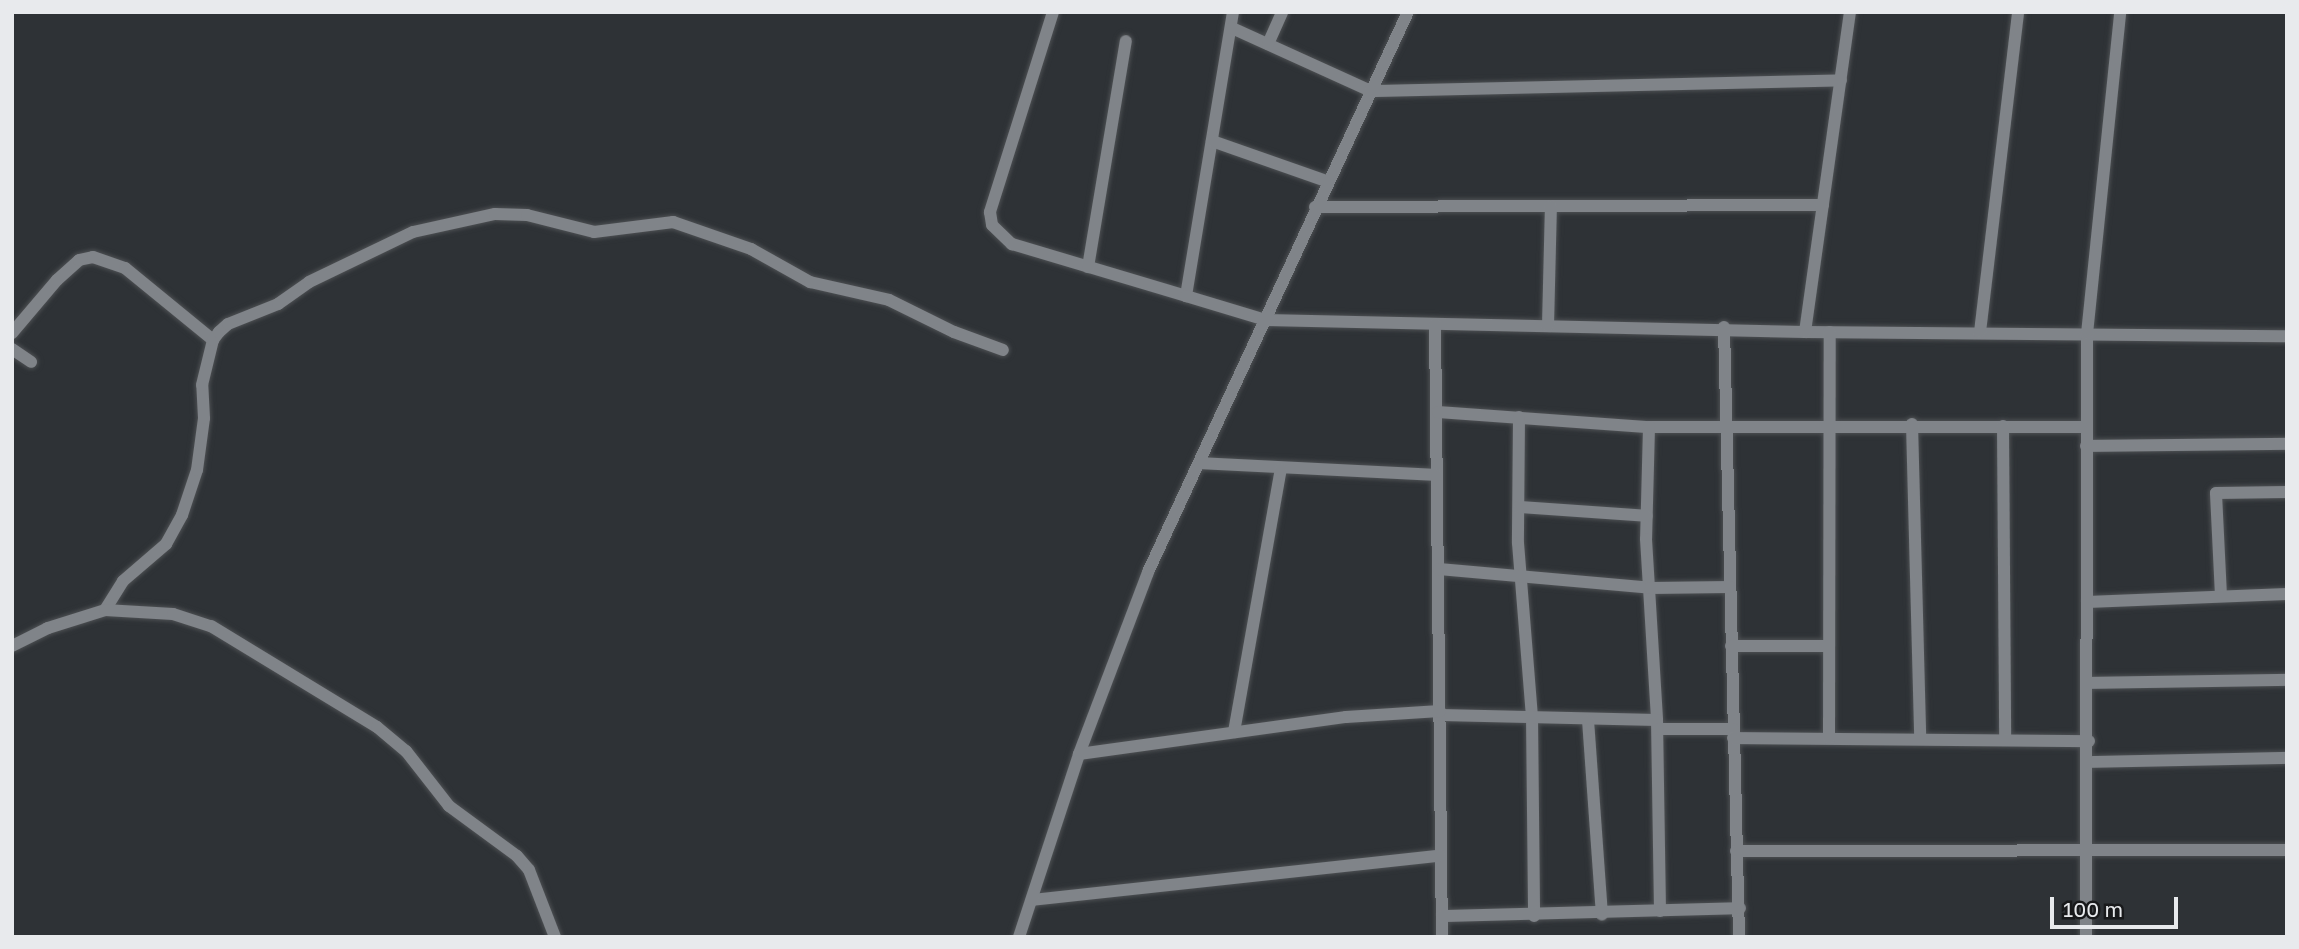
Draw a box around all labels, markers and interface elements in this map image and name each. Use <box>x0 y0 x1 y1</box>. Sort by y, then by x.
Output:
scale bar <box>2054 883 2182 927</box>
text: 100 m <box>2063 896 2123 922</box>

